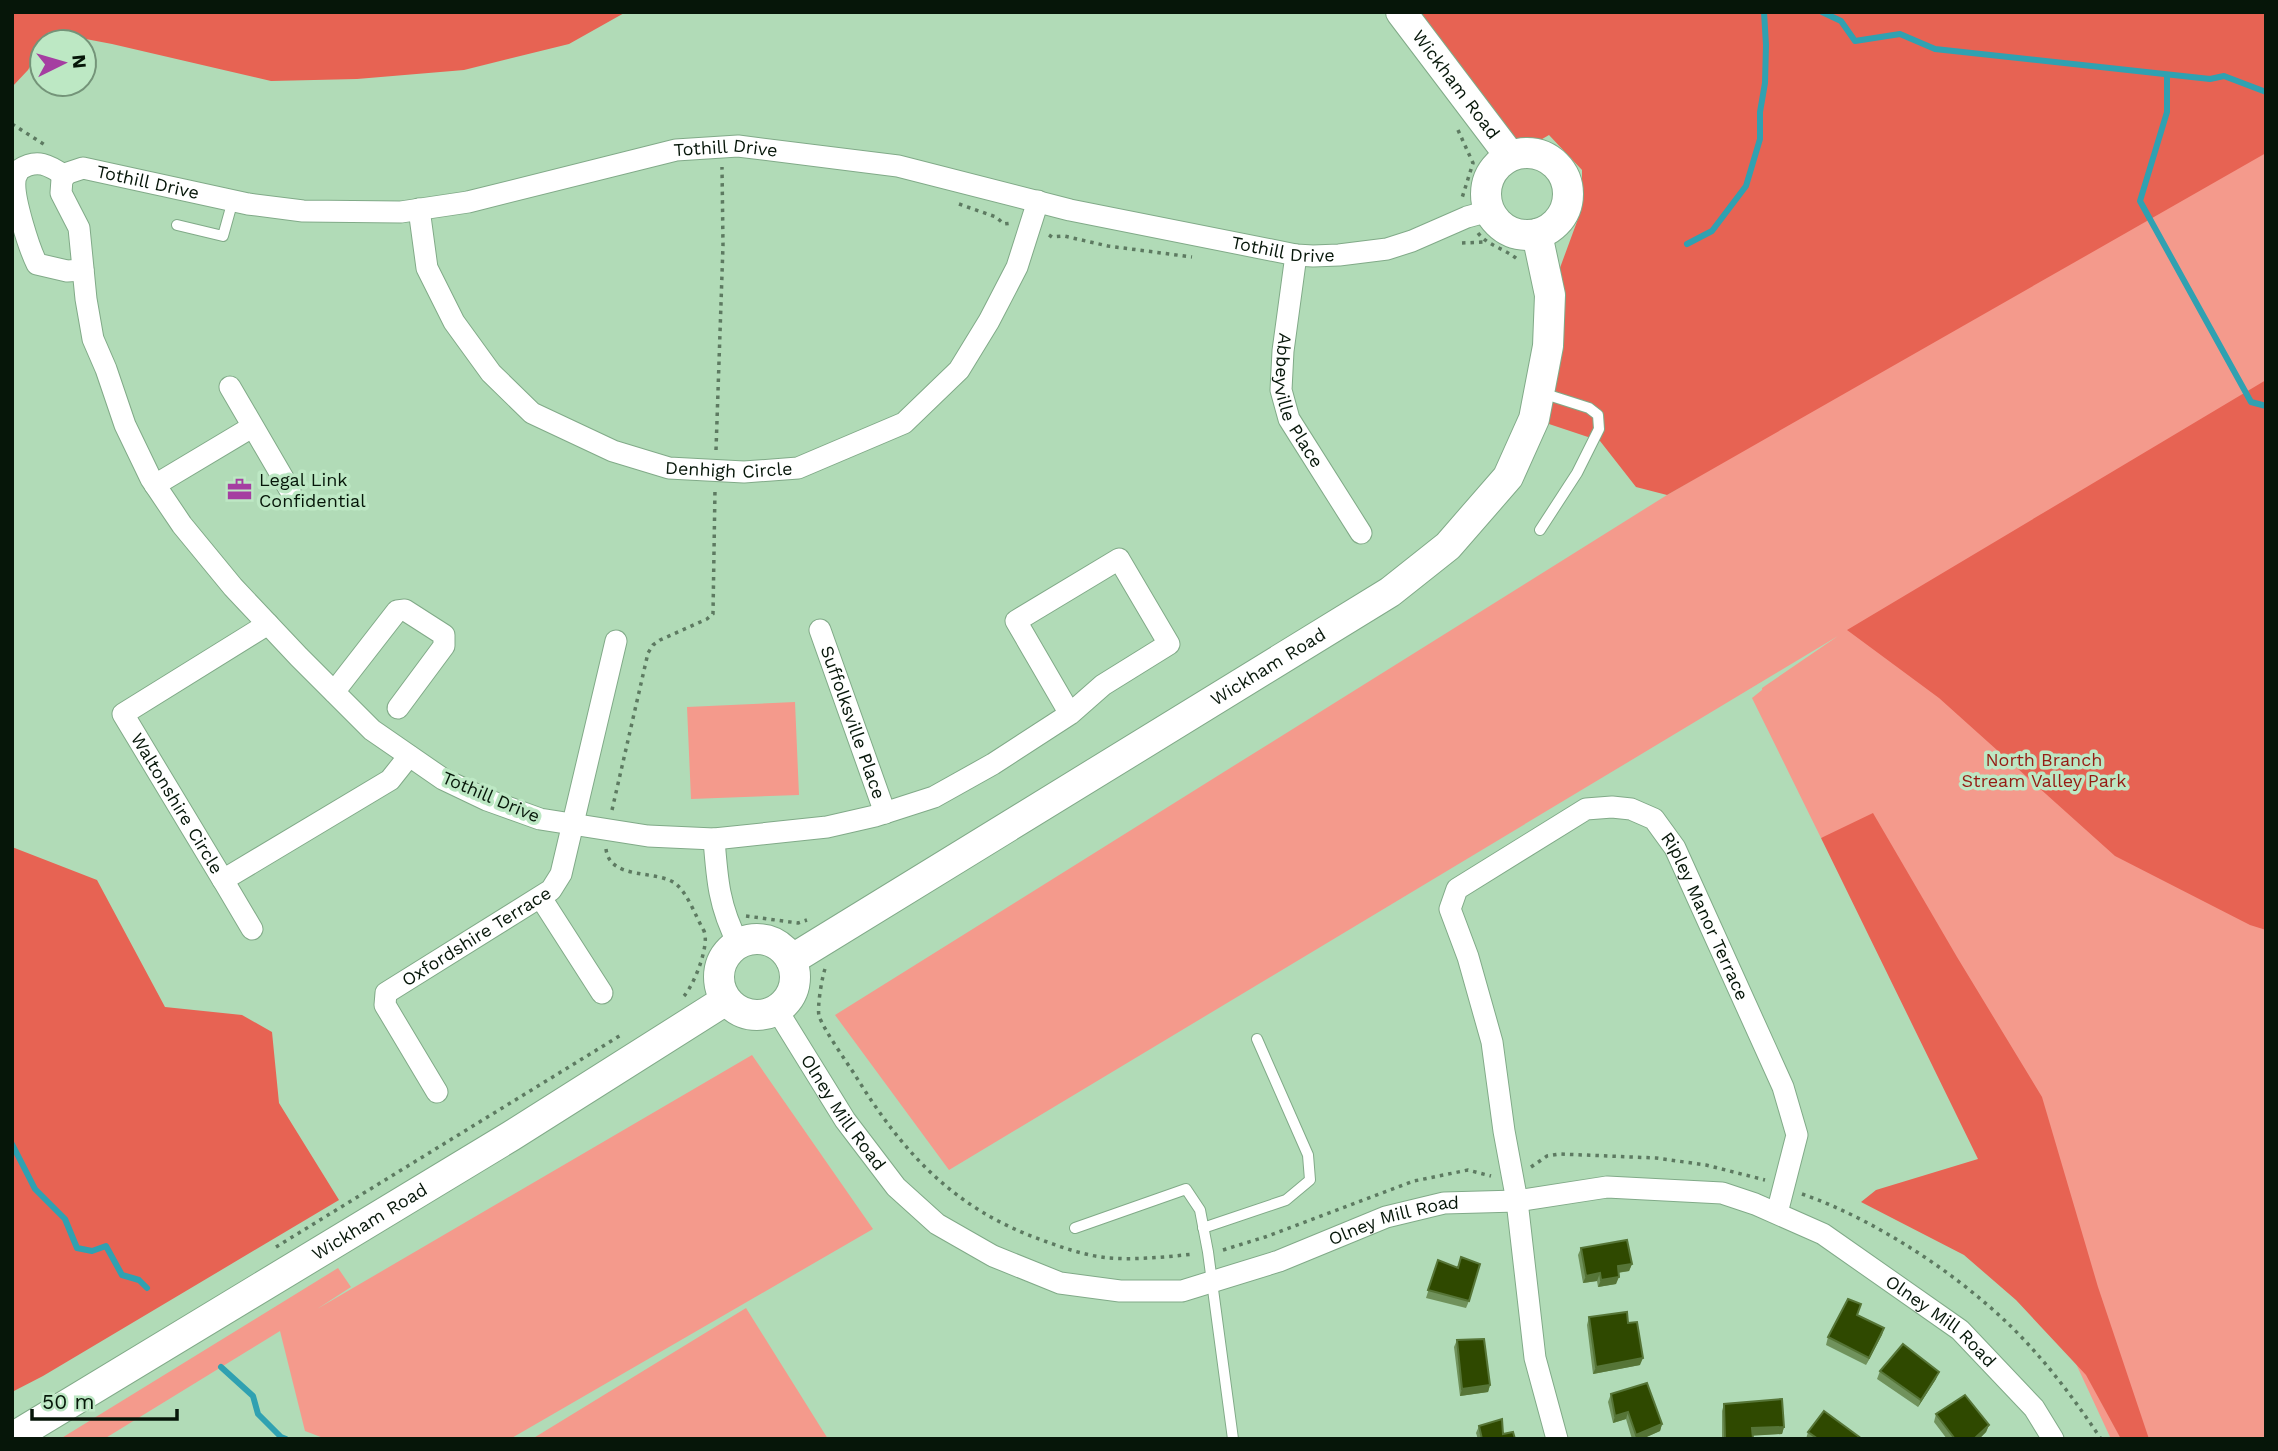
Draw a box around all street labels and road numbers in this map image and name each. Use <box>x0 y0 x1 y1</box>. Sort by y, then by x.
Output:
street label: Wickham Road <box>1408 26 1504 143</box>
street label: Tothill Drive <box>673 134 779 161</box>
street label: Tothill Drive <box>95 160 201 203</box>
street label: Tothill Drive <box>1230 231 1335 266</box>
street label: Abbeyville Place <box>1270 332 1328 471</box>
street label: Denhigh Circle <box>664 457 793 482</box>
street label: Wickham Road <box>1207 623 1329 710</box>
street label: Suffolksville Place <box>816 643 890 802</box>
street label: Waltonshire Circle <box>127 729 228 877</box>
street label: Tothill Drive <box>439 766 543 827</box>
street label: Ripley Manor Terrace <box>1657 828 1753 1003</box>
street label: Oxfordshire Terrace <box>398 882 555 991</box>
street label: Olney Mill Road <box>797 1050 890 1174</box>
street label: Wickham Road <box>308 1178 431 1264</box>
street label: Olney Mill Road <box>1325 1191 1459 1250</box>
street label: Olney Mill Road <box>1882 1270 2001 1371</box>

